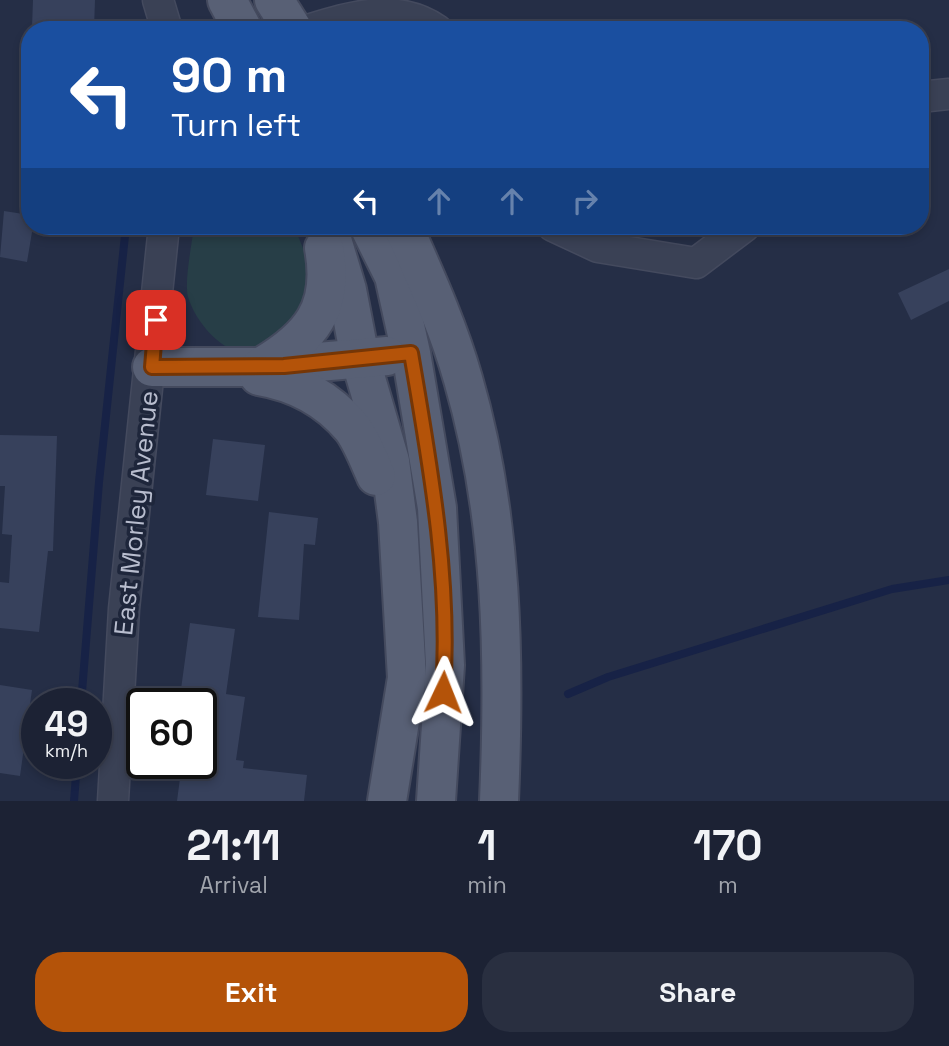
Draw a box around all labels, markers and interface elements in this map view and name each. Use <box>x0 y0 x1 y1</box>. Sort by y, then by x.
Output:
text: 90 m <box>171 44 287 106</box>
icon: left <box>56 49 147 140</box>
text: Turn left <box>171 105 301 145</box>
icon: left <box>347 182 385 220</box>
icon: ahead <box>420 182 458 220</box>
icon: ahead <box>493 182 531 220</box>
icon: right <box>566 182 604 220</box>
pin <box>126 290 186 350</box>
icon: arrive <box>137 301 175 339</box>
street label: East Morley Avenue <box>106 389 166 637</box>
position arrow <box>406 655 480 729</box>
speed limit sign: 60 <box>126 688 217 779</box>
text: 49 <box>45 702 88 746</box>
text: km/h <box>45 739 88 762</box>
text: 21:11 <box>186 819 281 872</box>
text: 1 <box>478 819 497 872</box>
text: 170 <box>693 819 763 872</box>
text: Arrival <box>199 870 268 900</box>
text: min <box>467 870 507 900</box>
text: m <box>718 870 738 900</box>
button: Exit <box>35 952 468 1032</box>
button: Share <box>482 952 914 1032</box>

